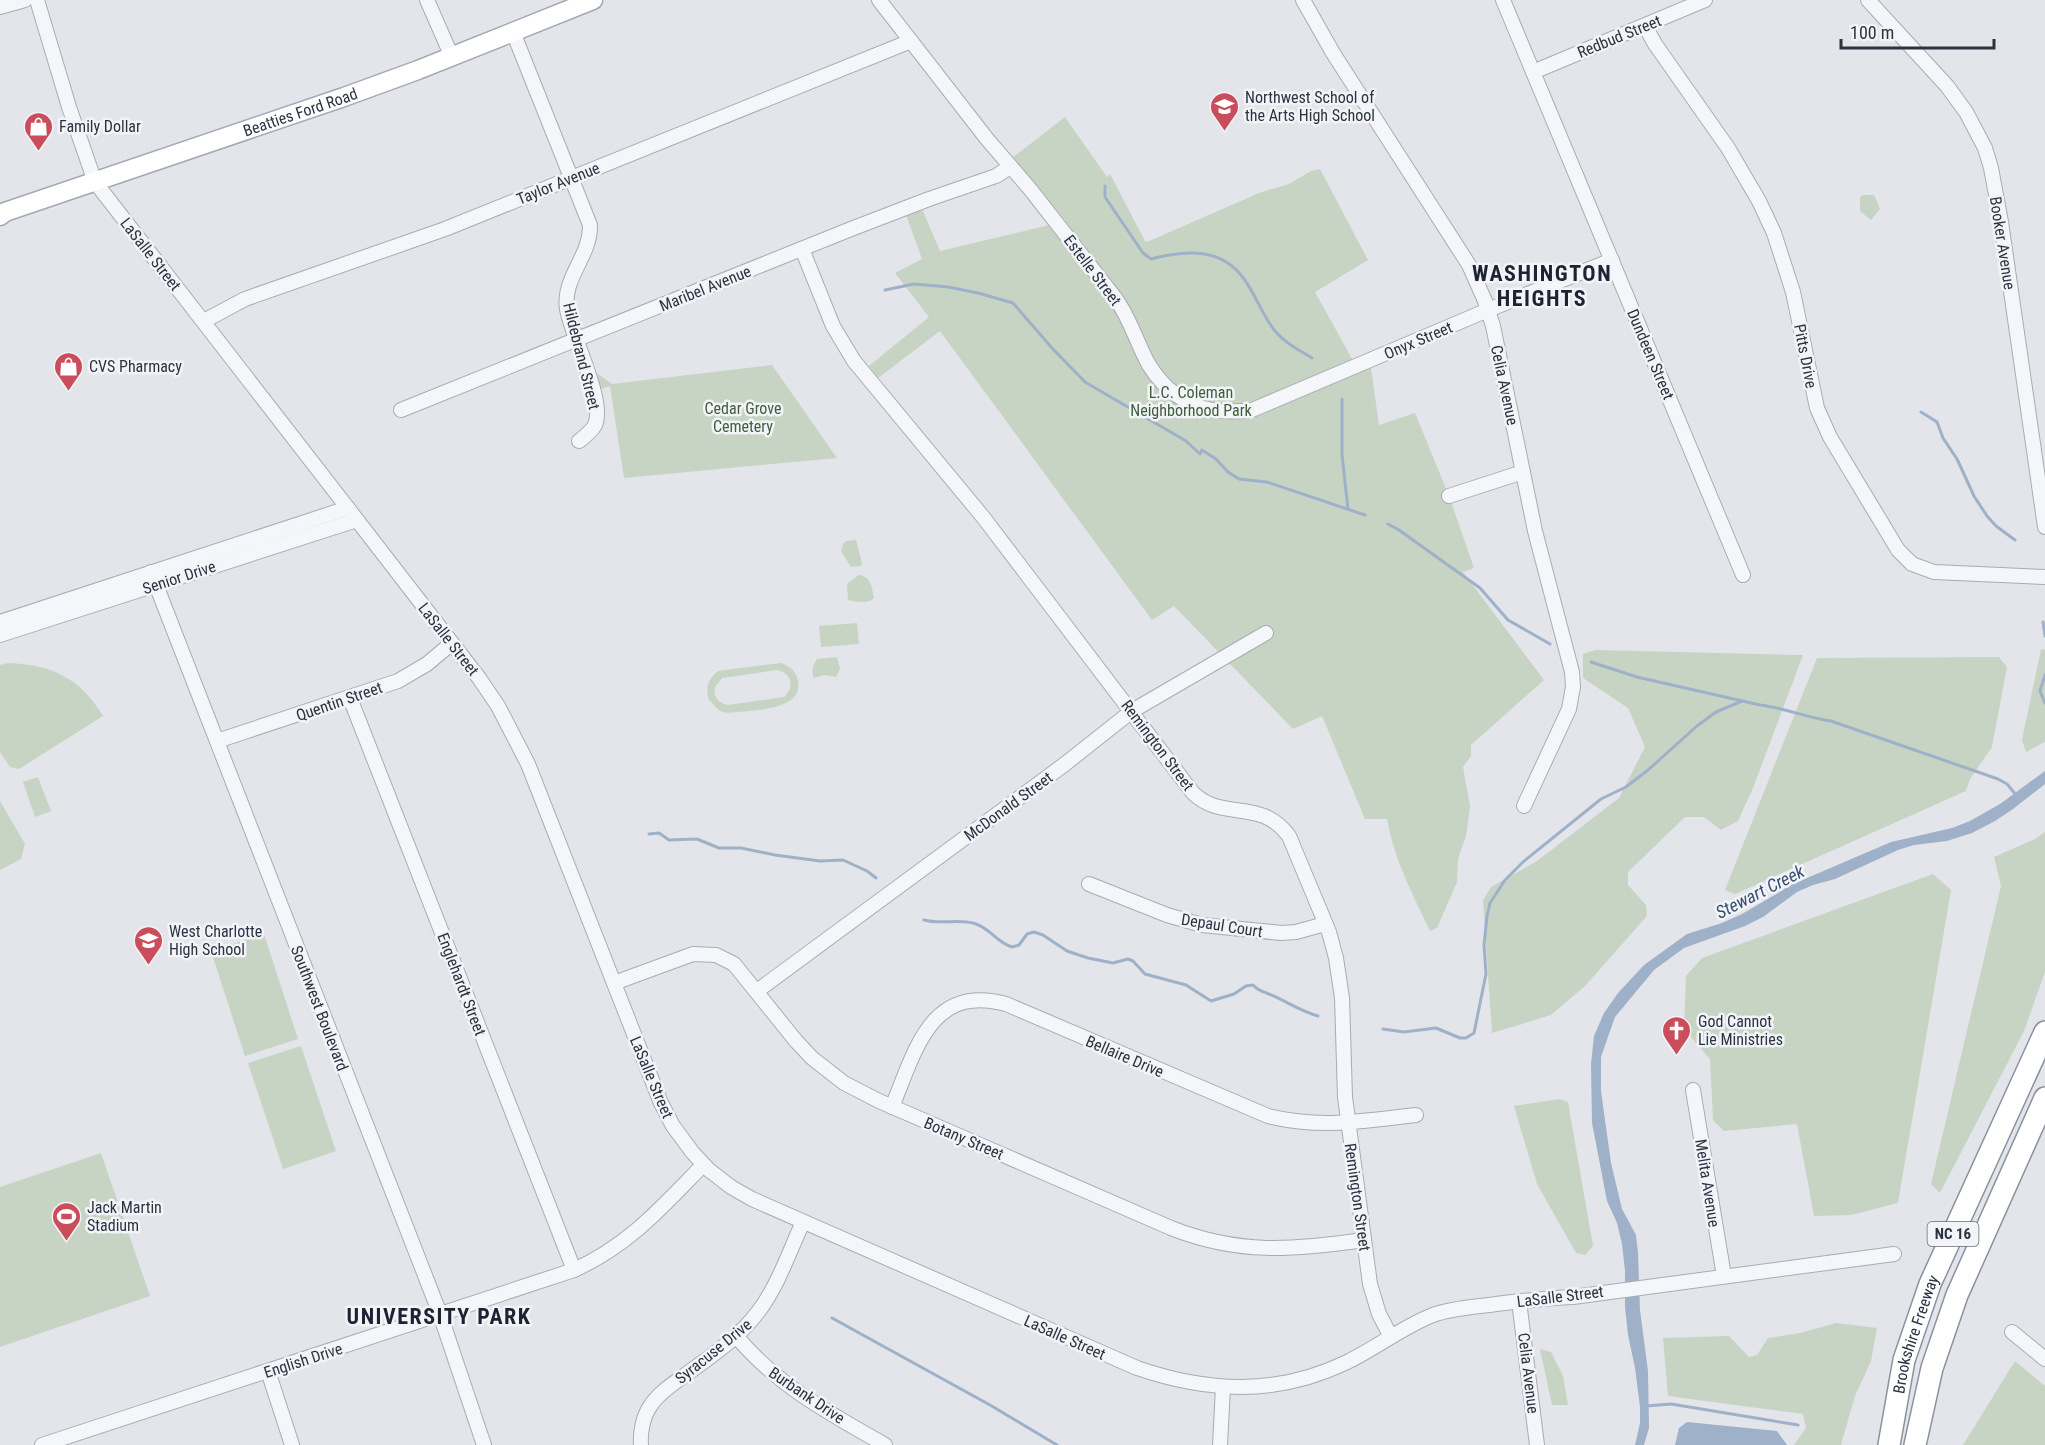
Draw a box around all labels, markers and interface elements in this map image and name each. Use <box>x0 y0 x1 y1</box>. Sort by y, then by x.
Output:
street label: Redbud Street <box>1575 11 1664 62</box>
scale bar <box>1841 12 1994 50</box>
text: 100 m <box>1850 22 1894 43</box>
street label: Beatties Ford Road <box>241 84 360 141</box>
place label: Northwest School of the Arts High School <box>1245 88 1375 125</box>
school or university icon: Northwest School of the Arts High School <box>1208 90 1240 132</box>
shop icon: Family Dollar <box>22 110 54 152</box>
place label: Family Dollar <box>59 117 141 136</box>
street label: Taylor Avenue <box>514 158 603 209</box>
street label: Booker Avenue <box>1986 195 2019 291</box>
street label: LaSalle Street <box>116 214 185 295</box>
street label: Estelle Street <box>1060 231 1125 310</box>
street label: Maribel Avenue <box>657 261 754 315</box>
district label: WASHINGTON HEIGHTS <box>1472 261 1612 311</box>
street label: Hildebrand Street <box>559 301 604 412</box>
street label: Dundeen Street <box>1623 306 1678 403</box>
street label: Onyx Street <box>1381 318 1455 363</box>
street label: Pitts Drive <box>1790 322 1821 390</box>
street label: Celia Avenue <box>1487 343 1522 427</box>
shop icon: CVS Pharmacy <box>52 350 84 392</box>
place label: CVS Pharmacy <box>89 357 182 376</box>
park label: L.C. Coleman Neighborhood Park <box>1130 383 1253 420</box>
park label: Cedar Grove Cemetery <box>704 399 782 436</box>
street label: Senior Drive <box>140 557 218 598</box>
street label: LaSalle Street <box>414 599 483 680</box>
street label: Quentin Street <box>294 678 385 725</box>
street label: Remington Street <box>1117 696 1198 795</box>
street label: McDonald Street <box>960 768 1056 845</box>
water label: Stewart Creek <box>1712 860 1809 923</box>
street label: Depaul Court <box>1180 910 1264 941</box>
place label: West Charlotte High School <box>169 922 262 959</box>
school or university icon: West Charlotte High School <box>132 924 164 966</box>
street label: Englehardt Street <box>433 930 490 1039</box>
street label: Southwest Boulevard <box>287 943 352 1074</box>
place label: God Cannot Lie Ministries <box>1698 1012 1783 1049</box>
church icon: God Cannot Lie Ministries <box>1661 1014 1693 1056</box>
street label: Bellaire Drive <box>1083 1032 1167 1081</box>
street label: LaSalle Street <box>626 1033 677 1121</box>
street label: Botany Street <box>921 1113 1007 1164</box>
street label: Melita Avenue <box>1691 1138 1724 1229</box>
street label: Remington Street <box>1341 1142 1375 1253</box>
place label: Jack Martin Stadium <box>87 1198 162 1235</box>
sports icon: Jack Martin Stadium <box>50 1200 82 1242</box>
road number: NC 16 <box>1928 1222 1978 1246</box>
street label: Brookshire Freeway <box>1889 1272 1943 1395</box>
street label: LaSalle Street <box>1516 1282 1605 1311</box>
district label: UNIVERSITY PARK <box>347 1304 531 1329</box>
street label: LaSalle Street <box>1021 1311 1109 1364</box>
street label: Syracuse Drive <box>671 1315 755 1388</box>
street label: Celia Avenue <box>1514 1332 1543 1415</box>
street label: English Drive <box>261 1339 345 1382</box>
street label: Burbank Drive <box>765 1363 848 1428</box>

